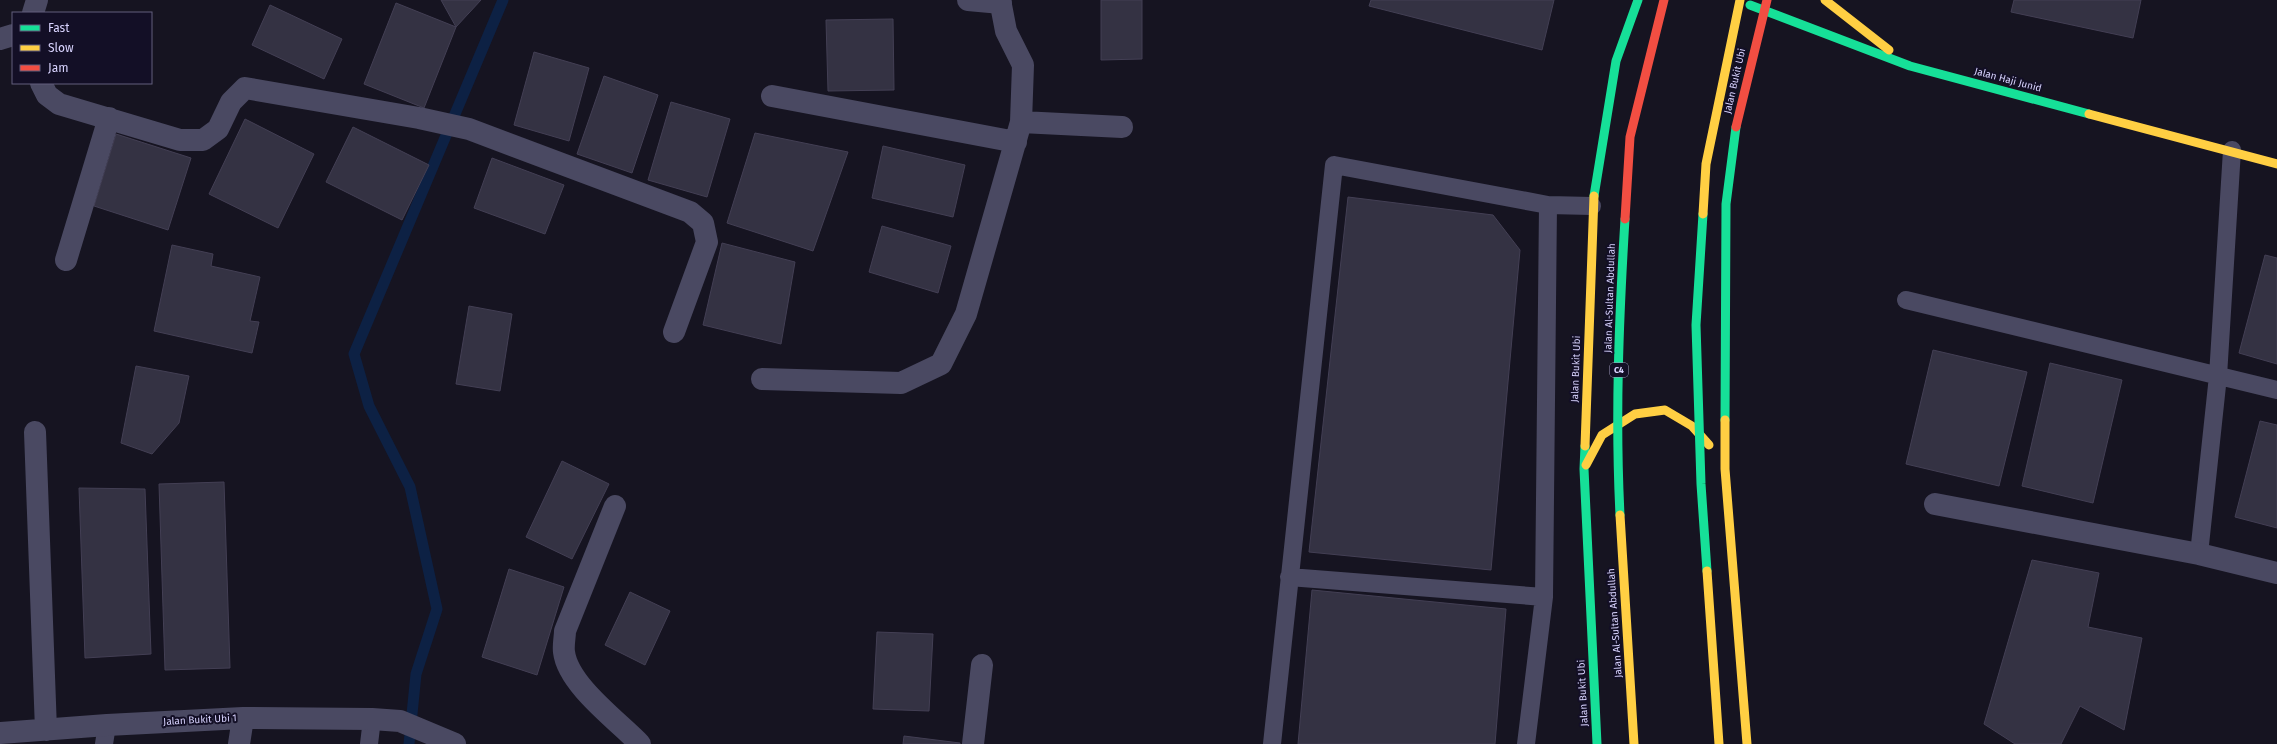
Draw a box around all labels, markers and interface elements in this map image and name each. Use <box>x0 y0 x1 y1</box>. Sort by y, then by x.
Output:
legend <box>12 12 152 84</box>
text: Fast <box>48 21 70 35</box>
text: Slow <box>48 41 74 55</box>
street label: Jalan Bukit Ubi <box>1722 47 1748 115</box>
text: Jam <box>48 61 68 75</box>
street label: Jalan Haji Junid <box>1973 65 2043 95</box>
street label: Jalan Al-Sultan Abdullah <box>1602 243 1618 353</box>
street label: Jalan Bukit Ubi <box>1569 335 1583 403</box>
road number: C4 <box>1610 363 1628 377</box>
street label: Jalan Al-Sultan Abdullah <box>1605 568 1625 678</box>
street label: Jalan Bukit Ubi <box>1575 659 1591 727</box>
street label: Jalan Bukit Ubi 1 <box>163 712 237 728</box>

